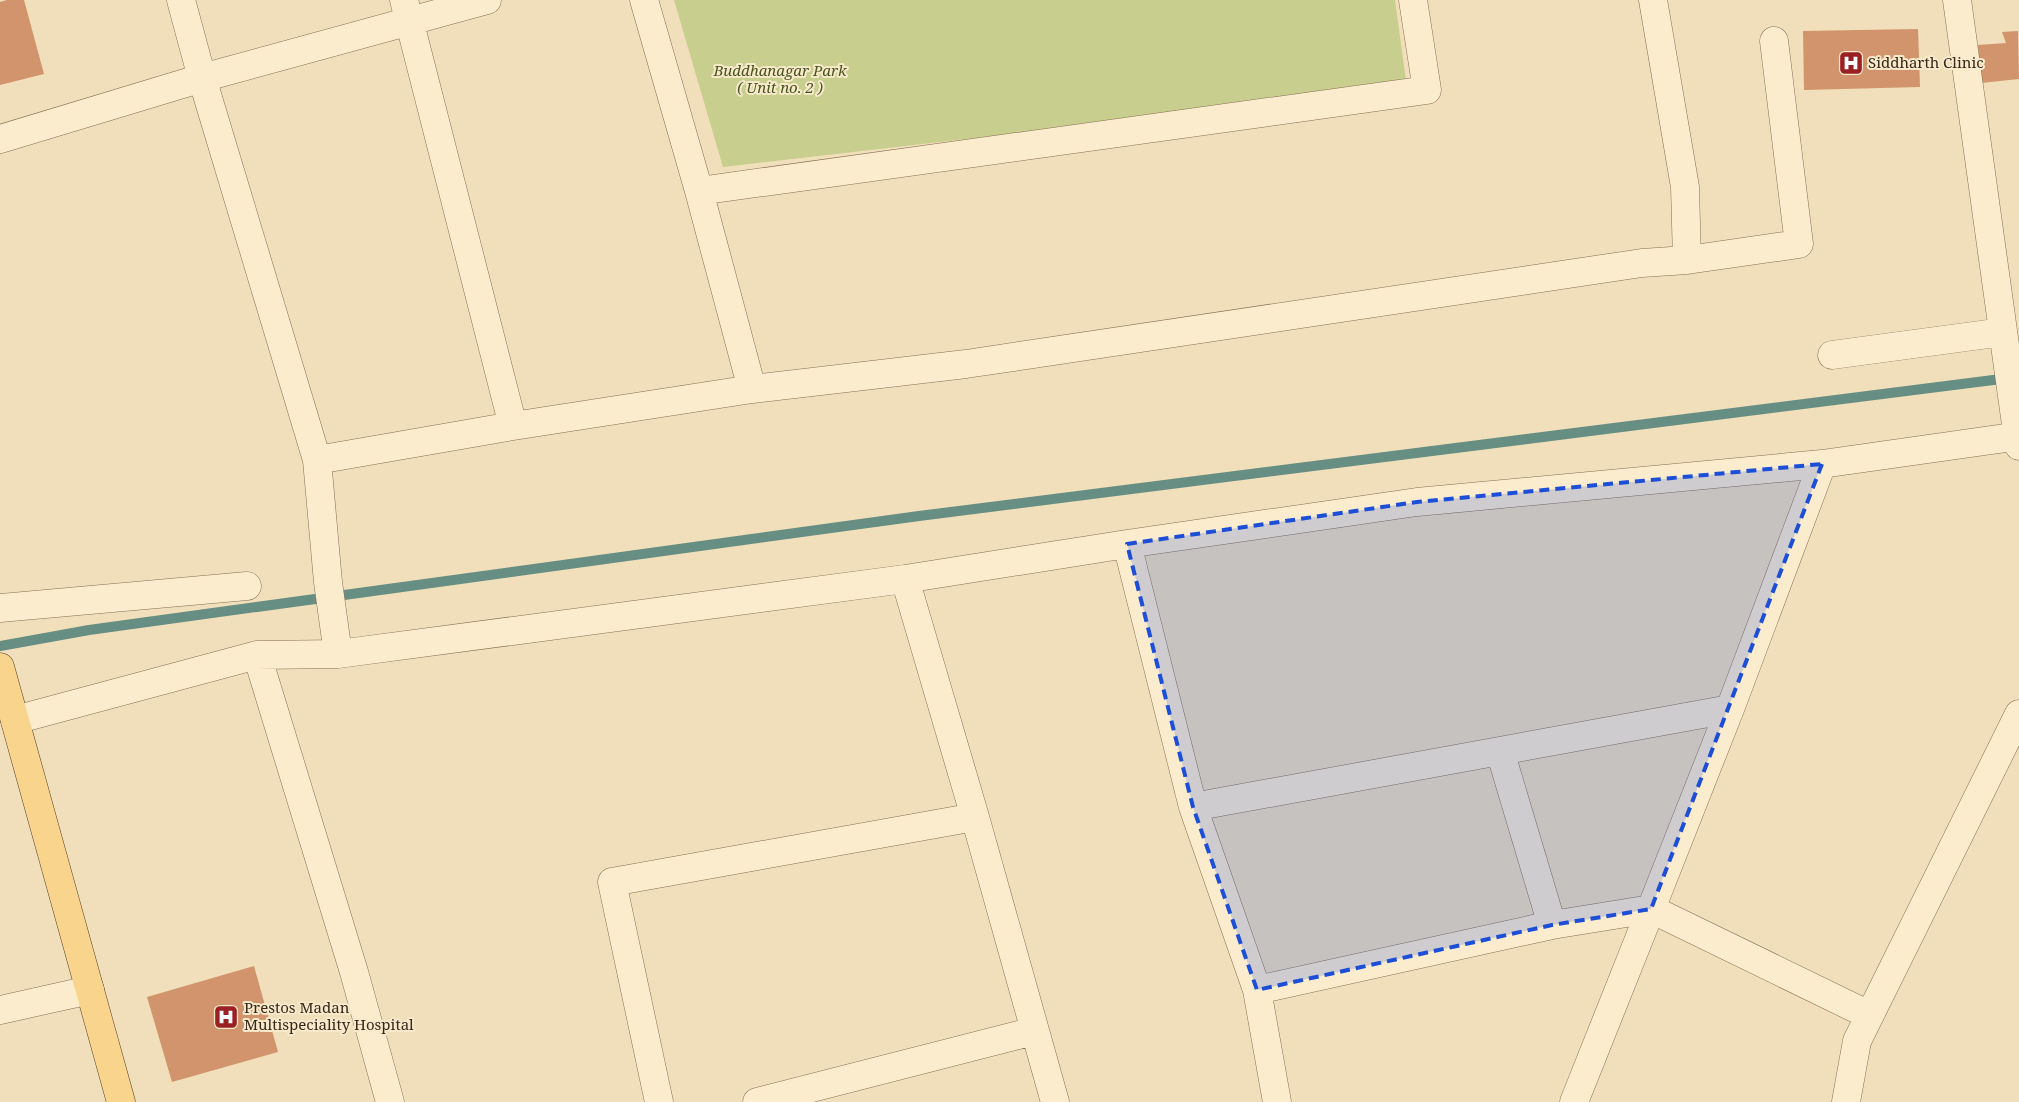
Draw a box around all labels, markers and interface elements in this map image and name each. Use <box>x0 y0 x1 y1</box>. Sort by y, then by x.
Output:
hospital icon: Siddharth Clinic <box>1838 50 1864 76</box>
place label: Siddharth Clinic <box>1868 52 1984 72</box>
park label: Buddhanagar Park ( Unit no. 2 ) <box>713 60 847 97</box>
place label: Prestos Madan Multispeciality Hospital <box>244 997 414 1034</box>
hospital icon: Prestos Madan Multispeciality Hospital <box>213 1004 239 1030</box>

